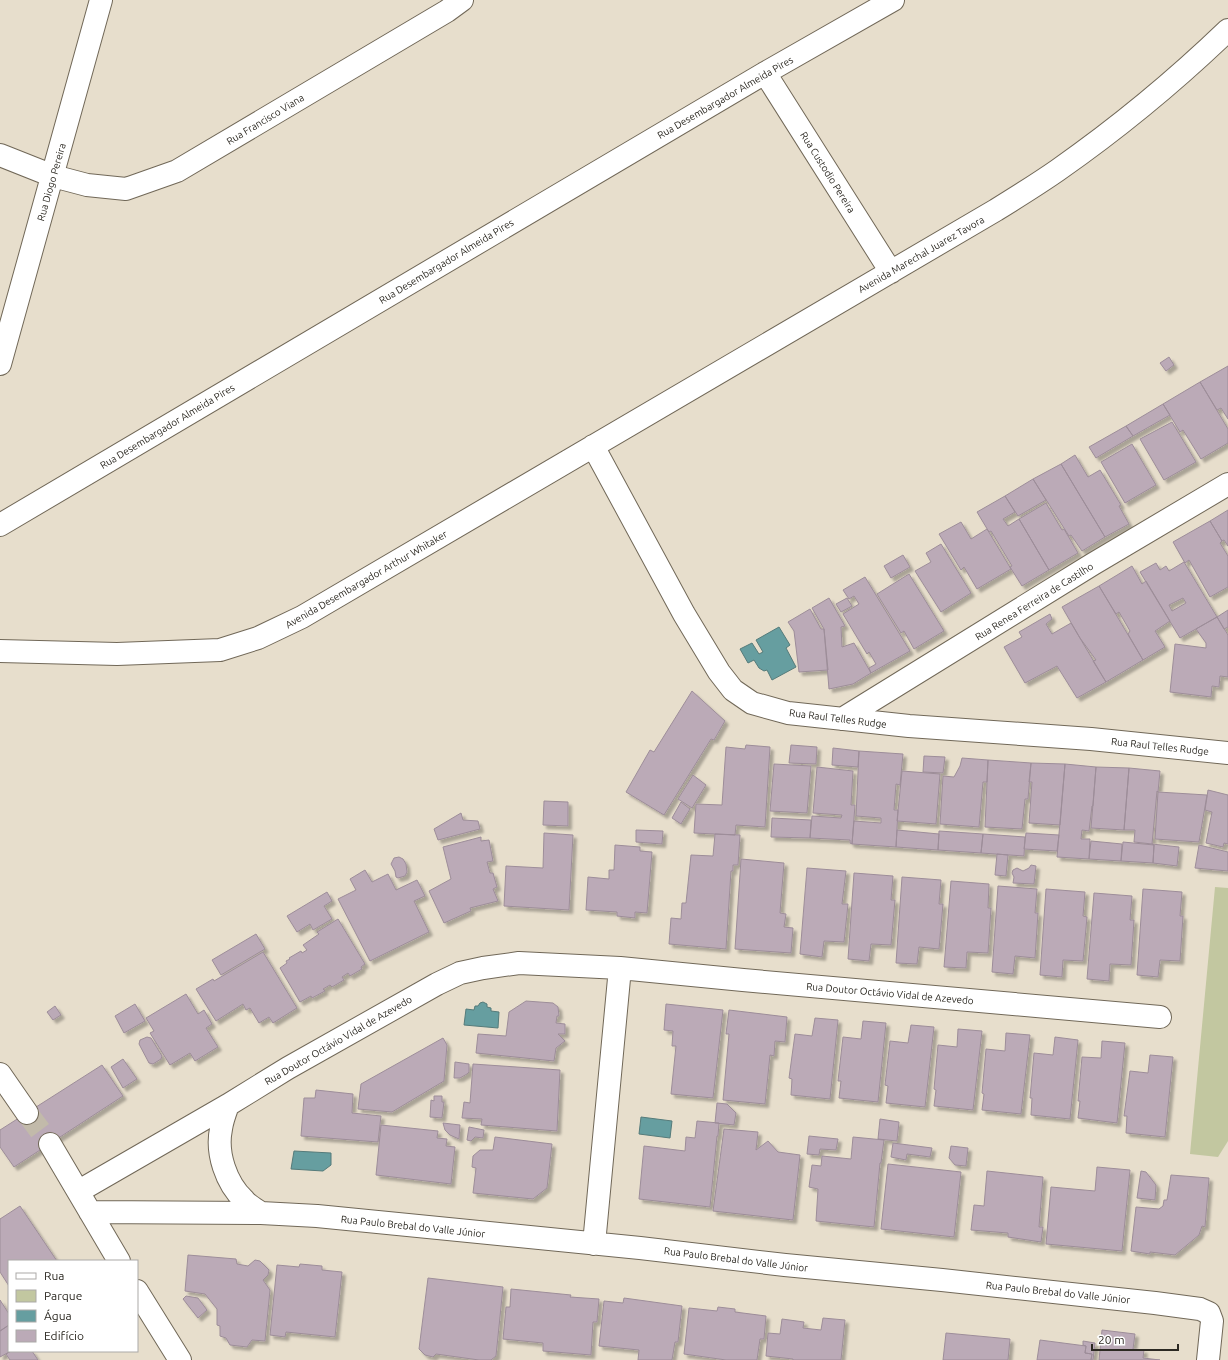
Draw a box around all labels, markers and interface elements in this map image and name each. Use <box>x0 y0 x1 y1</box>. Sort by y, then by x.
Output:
street label: Rua Desembargador Almeida Pires <box>655 54 795 141</box>
street label: Rua Francisco Viana <box>225 92 306 147</box>
street label: Rua Custodio Pereira <box>798 130 857 215</box>
street label: Rua Diogo Pereira <box>35 142 68 222</box>
street label: Avenida Marechal Juarez Tavora <box>856 214 986 295</box>
street label: Rua Desembargador Almeida Pires <box>377 217 515 306</box>
street label: Rua Desembargador Almeida Pires <box>98 382 236 471</box>
street label: Avenida Desembargador Arthur Whitaker <box>283 528 449 630</box>
street label: Rua Renea Ferreira de Castilho <box>973 560 1095 642</box>
street label: Rua Raul Telles Rudge <box>788 707 887 730</box>
street label: Rua Raul Telles Rudge <box>1110 736 1209 757</box>
street label: Rua Doutor Octávio Vidal de Azevedo <box>806 981 974 1006</box>
street label: Rua Doutor Octávio Vidal de Azevedo <box>263 994 414 1087</box>
street label: Rua Paulo Brebal do Valle Júnior <box>340 1213 486 1240</box>
street label: Rua Paulo Brebal do Valle Júnior <box>663 1245 809 1274</box>
legend <box>8 1260 138 1352</box>
text: Rua <box>44 1269 65 1282</box>
street label: Rua Paulo Brebal do Valle Júnior <box>985 1279 1131 1306</box>
text: Parque <box>44 1289 82 1302</box>
text: Água <box>44 1309 72 1322</box>
scale bar <box>1092 1326 1178 1352</box>
text: Edifício <box>44 1329 84 1342</box>
text: 20 m <box>1098 1333 1125 1346</box>

